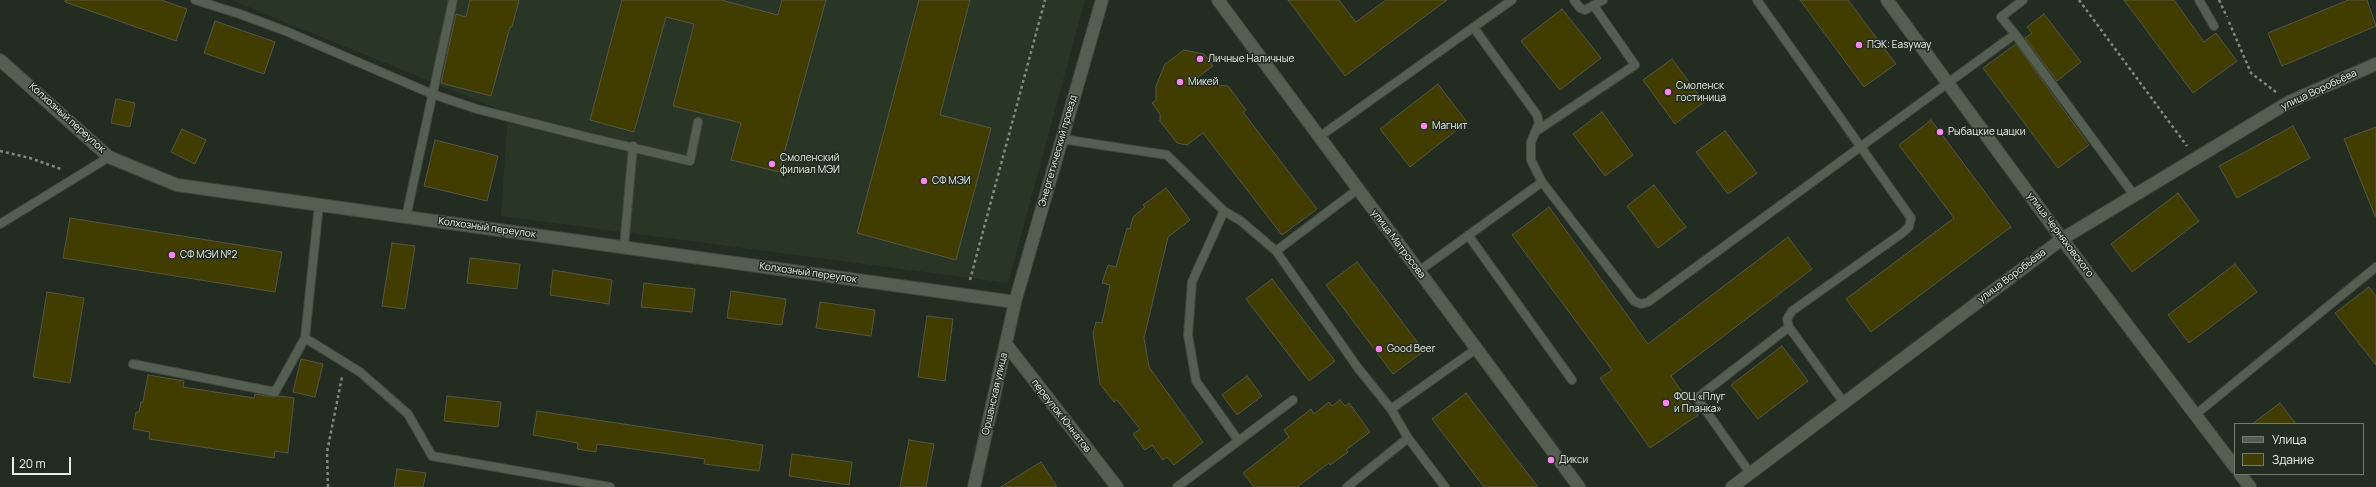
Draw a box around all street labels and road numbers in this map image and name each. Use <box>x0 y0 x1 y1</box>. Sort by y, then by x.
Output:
street label: улица Воробьёва <box>2279 67 2359 113</box>
street label: Колхозный переулок <box>26 81 108 155</box>
street label: Энергетический проезд <box>1036 94 1080 208</box>
street label: улица Черняховского <box>2024 190 2096 280</box>
street label: улица Матросова <box>1368 207 1428 281</box>
street label: Колхозный переулок <box>437 215 537 241</box>
street label: улица Воробьёва <box>1976 247 2048 305</box>
street label: Колхозный переулок <box>758 260 858 286</box>
street label: Оршанская улица <box>980 352 1010 436</box>
street label: переулок Юннатов <box>1029 377 1093 455</box>

